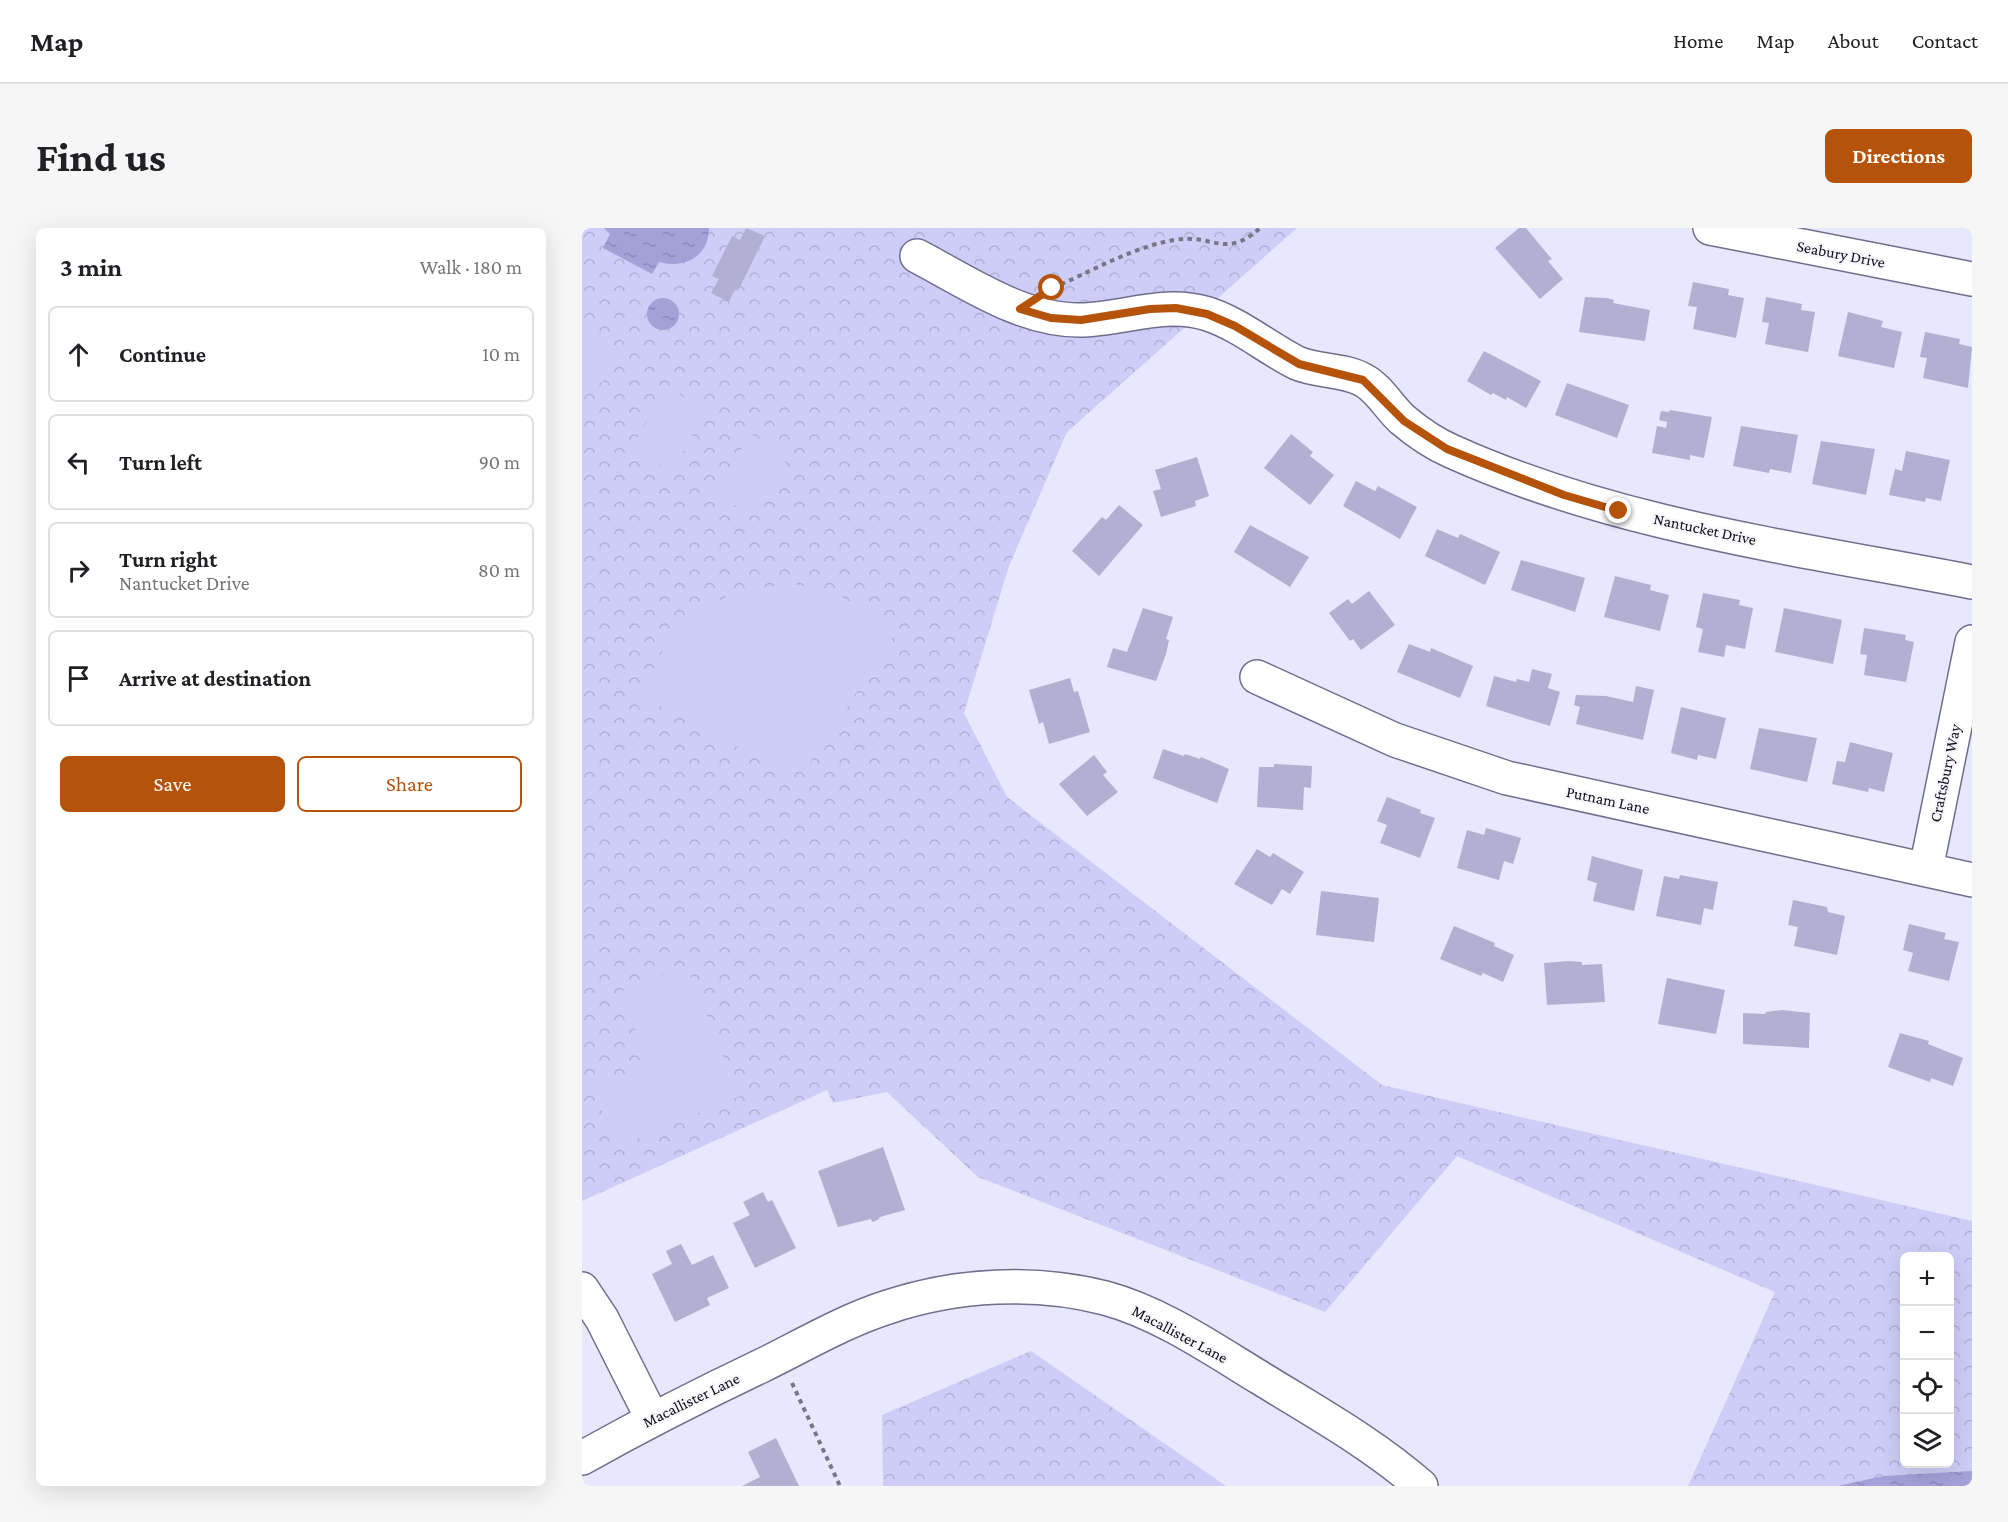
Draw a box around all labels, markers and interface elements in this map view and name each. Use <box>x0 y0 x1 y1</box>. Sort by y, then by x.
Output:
text: Map <box>30 26 83 57</box>
text: Home <box>1673 29 1723 53</box>
text: Map <box>1756 29 1795 53</box>
text: About <box>1828 29 1879 53</box>
text: Contact <box>1912 29 1978 53</box>
button: Directions <box>1825 129 1972 183</box>
text: Find us <box>36 133 166 180</box>
street label: Seabury Drive <box>1795 237 1887 272</box>
text: 3 min <box>60 253 122 282</box>
text: Walk · 180 m <box>420 256 522 278</box>
route start <box>1038 274 1064 300</box>
icon: ahead <box>62 338 95 371</box>
text: Continue <box>119 342 206 367</box>
text: 10 m <box>482 343 520 365</box>
icon: left <box>62 446 95 479</box>
text: Turn left <box>119 450 202 475</box>
text: 90 m <box>479 451 520 473</box>
route end <box>1605 497 1631 523</box>
street label: Nantucket Drive <box>1652 510 1758 548</box>
text: Turn right <box>119 547 217 572</box>
icon: right <box>62 554 95 587</box>
text: 80 m <box>478 559 520 581</box>
text: Nantucket Drive <box>119 572 250 594</box>
icon: arrive <box>62 662 95 695</box>
text: Arrive at destination <box>119 666 311 691</box>
street label: Craftsbury Way <box>1926 722 1965 824</box>
button: Save <box>60 756 285 812</box>
button: Share <box>297 756 522 812</box>
street label: Putnam Lane <box>1565 783 1651 817</box>
map controls <box>1900 1252 1954 1468</box>
button: + <box>1900 1252 1954 1306</box>
street label: Macallister Lane <box>1129 1302 1231 1366</box>
button: − <box>1900 1306 1954 1360</box>
button: locate <box>1900 1360 1954 1414</box>
street label: Macallister Lane <box>640 1369 742 1431</box>
button: layers <box>1900 1414 1954 1468</box>

